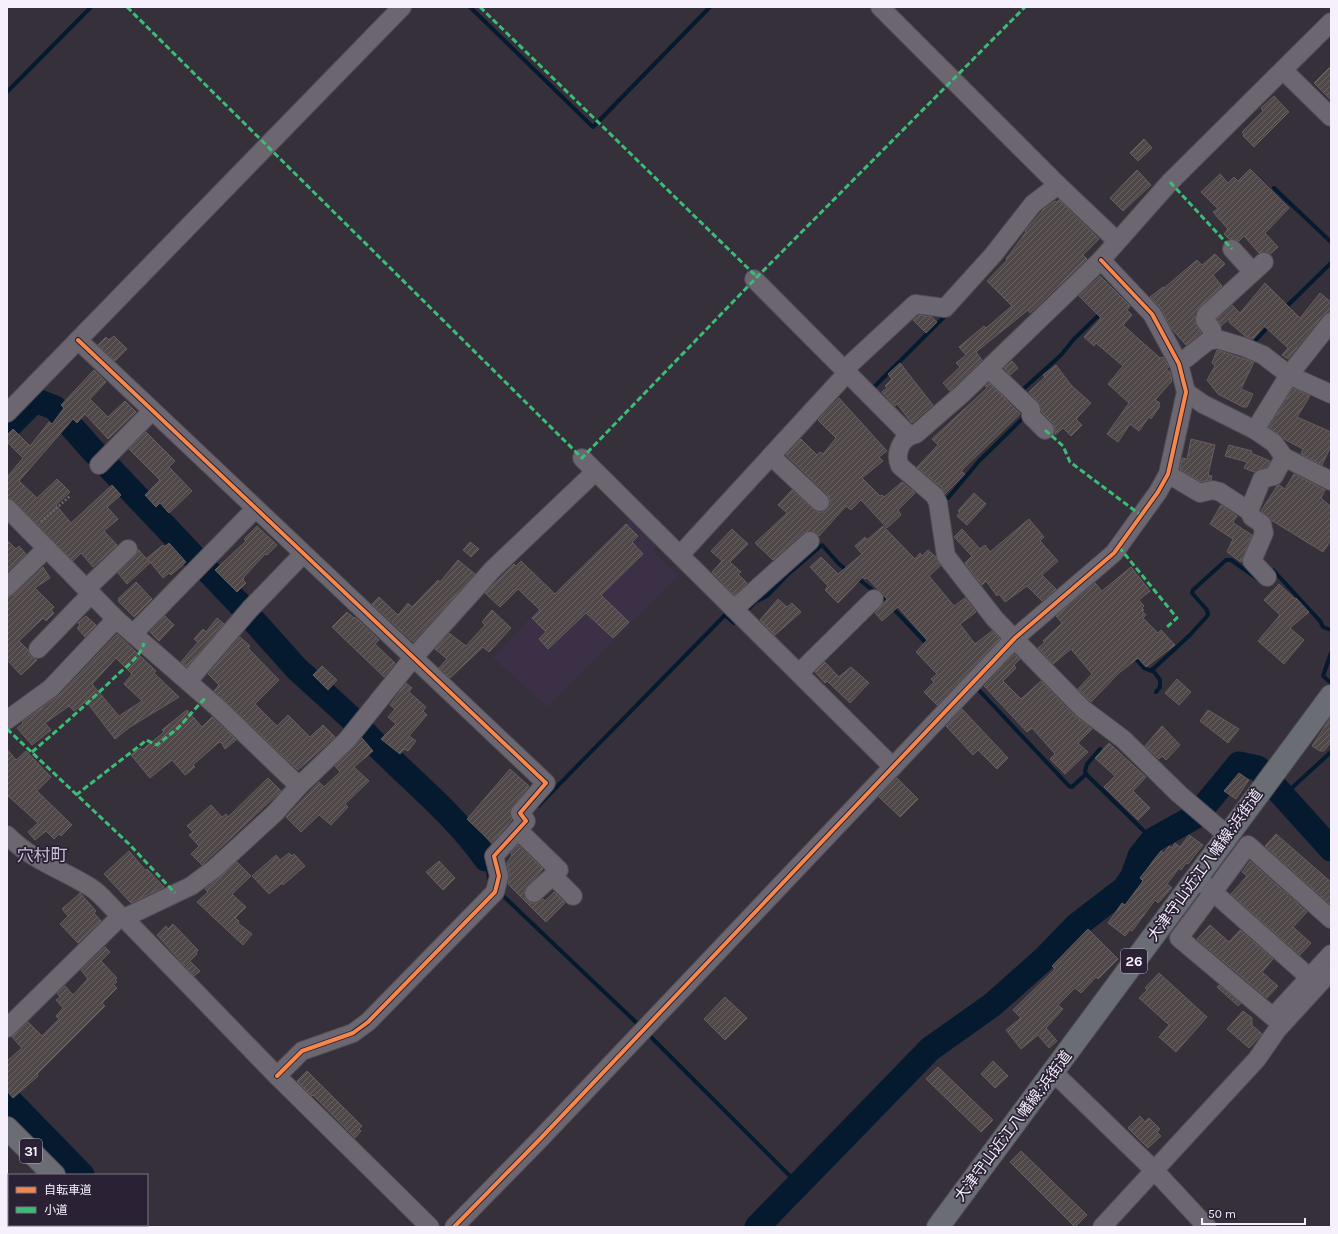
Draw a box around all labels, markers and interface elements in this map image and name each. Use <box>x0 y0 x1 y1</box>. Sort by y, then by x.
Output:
street label: 大津守山近江八幡線;浜街道 <box>1144 785 1266 945</box>
district label: 穴村町 <box>17 845 68 865</box>
road number: 26 <box>1121 949 1147 973</box>
street label: 大津守山近江八幡線;浜街道 <box>950 1047 1076 1205</box>
road number: 31 <box>20 1139 42 1163</box>
legend <box>8 1174 148 1226</box>
text: 自転車道 <box>44 1183 92 1197</box>
scale bar <box>1202 1200 1305 1226</box>
text: 小道 <box>44 1203 68 1217</box>
text: 50 m <box>1208 1207 1236 1221</box>

